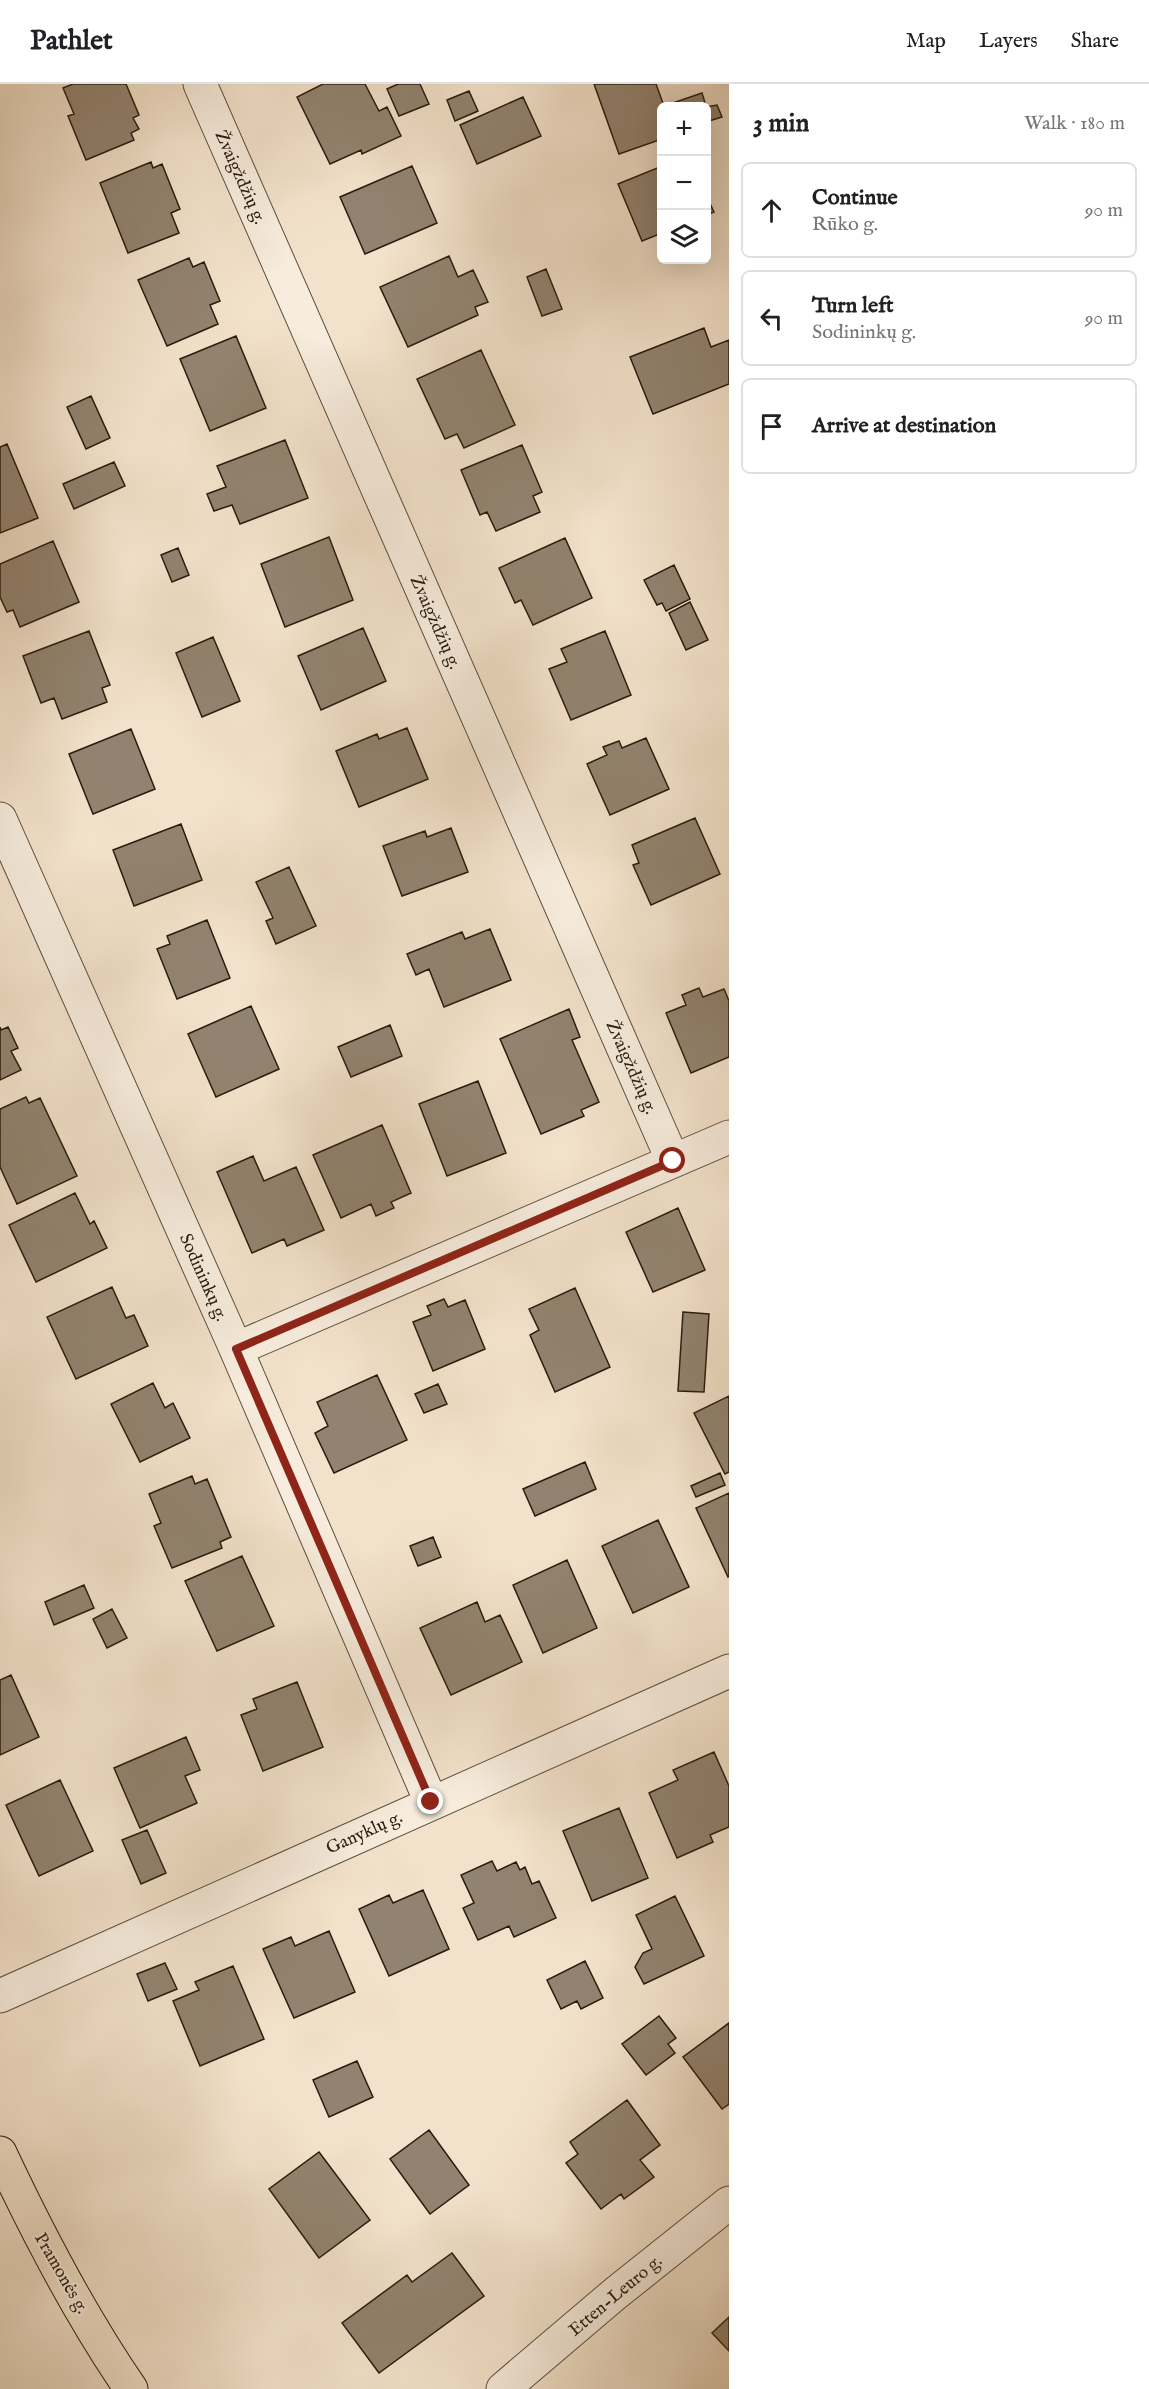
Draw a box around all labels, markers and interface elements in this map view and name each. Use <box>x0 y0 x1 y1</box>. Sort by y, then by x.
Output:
text: Pathlet <box>30 24 113 59</box>
text: Map <box>906 28 946 55</box>
text: Layers <box>979 28 1038 55</box>
text: Share <box>1071 28 1119 55</box>
map controls <box>657 102 711 264</box>
button: + <box>657 102 711 156</box>
text: 3 min <box>753 107 809 140</box>
text: Walk · 180 m <box>1024 111 1125 136</box>
street label: Žvaigždžių g. <box>209 127 271 228</box>
button: − <box>657 156 711 210</box>
text: Continue <box>812 184 898 212</box>
icon: ahead <box>755 194 788 227</box>
text: 90 m <box>1085 198 1123 223</box>
button: layers <box>657 210 711 264</box>
text: Rūko g. <box>812 212 878 237</box>
text: Turn left <box>812 292 894 320</box>
icon: left <box>755 302 788 335</box>
text: 90 m <box>1085 306 1123 331</box>
text: Sodininkų g. <box>812 320 916 345</box>
icon: arrive <box>755 410 788 443</box>
text: Arrive at destination <box>812 412 996 440</box>
street label: Žvaigždžių g. <box>404 572 466 673</box>
street label: Žvaigždžių g. <box>600 1017 662 1118</box>
route start <box>659 1147 685 1173</box>
street label: Sodininkų g. <box>173 1230 232 1325</box>
route end <box>417 1788 443 1814</box>
street label: Ganyklų g. <box>323 1806 406 1860</box>
street label: Pramonės g. <box>28 2229 93 2318</box>
street label: Etten-Leuro g. <box>564 2250 668 2342</box>

